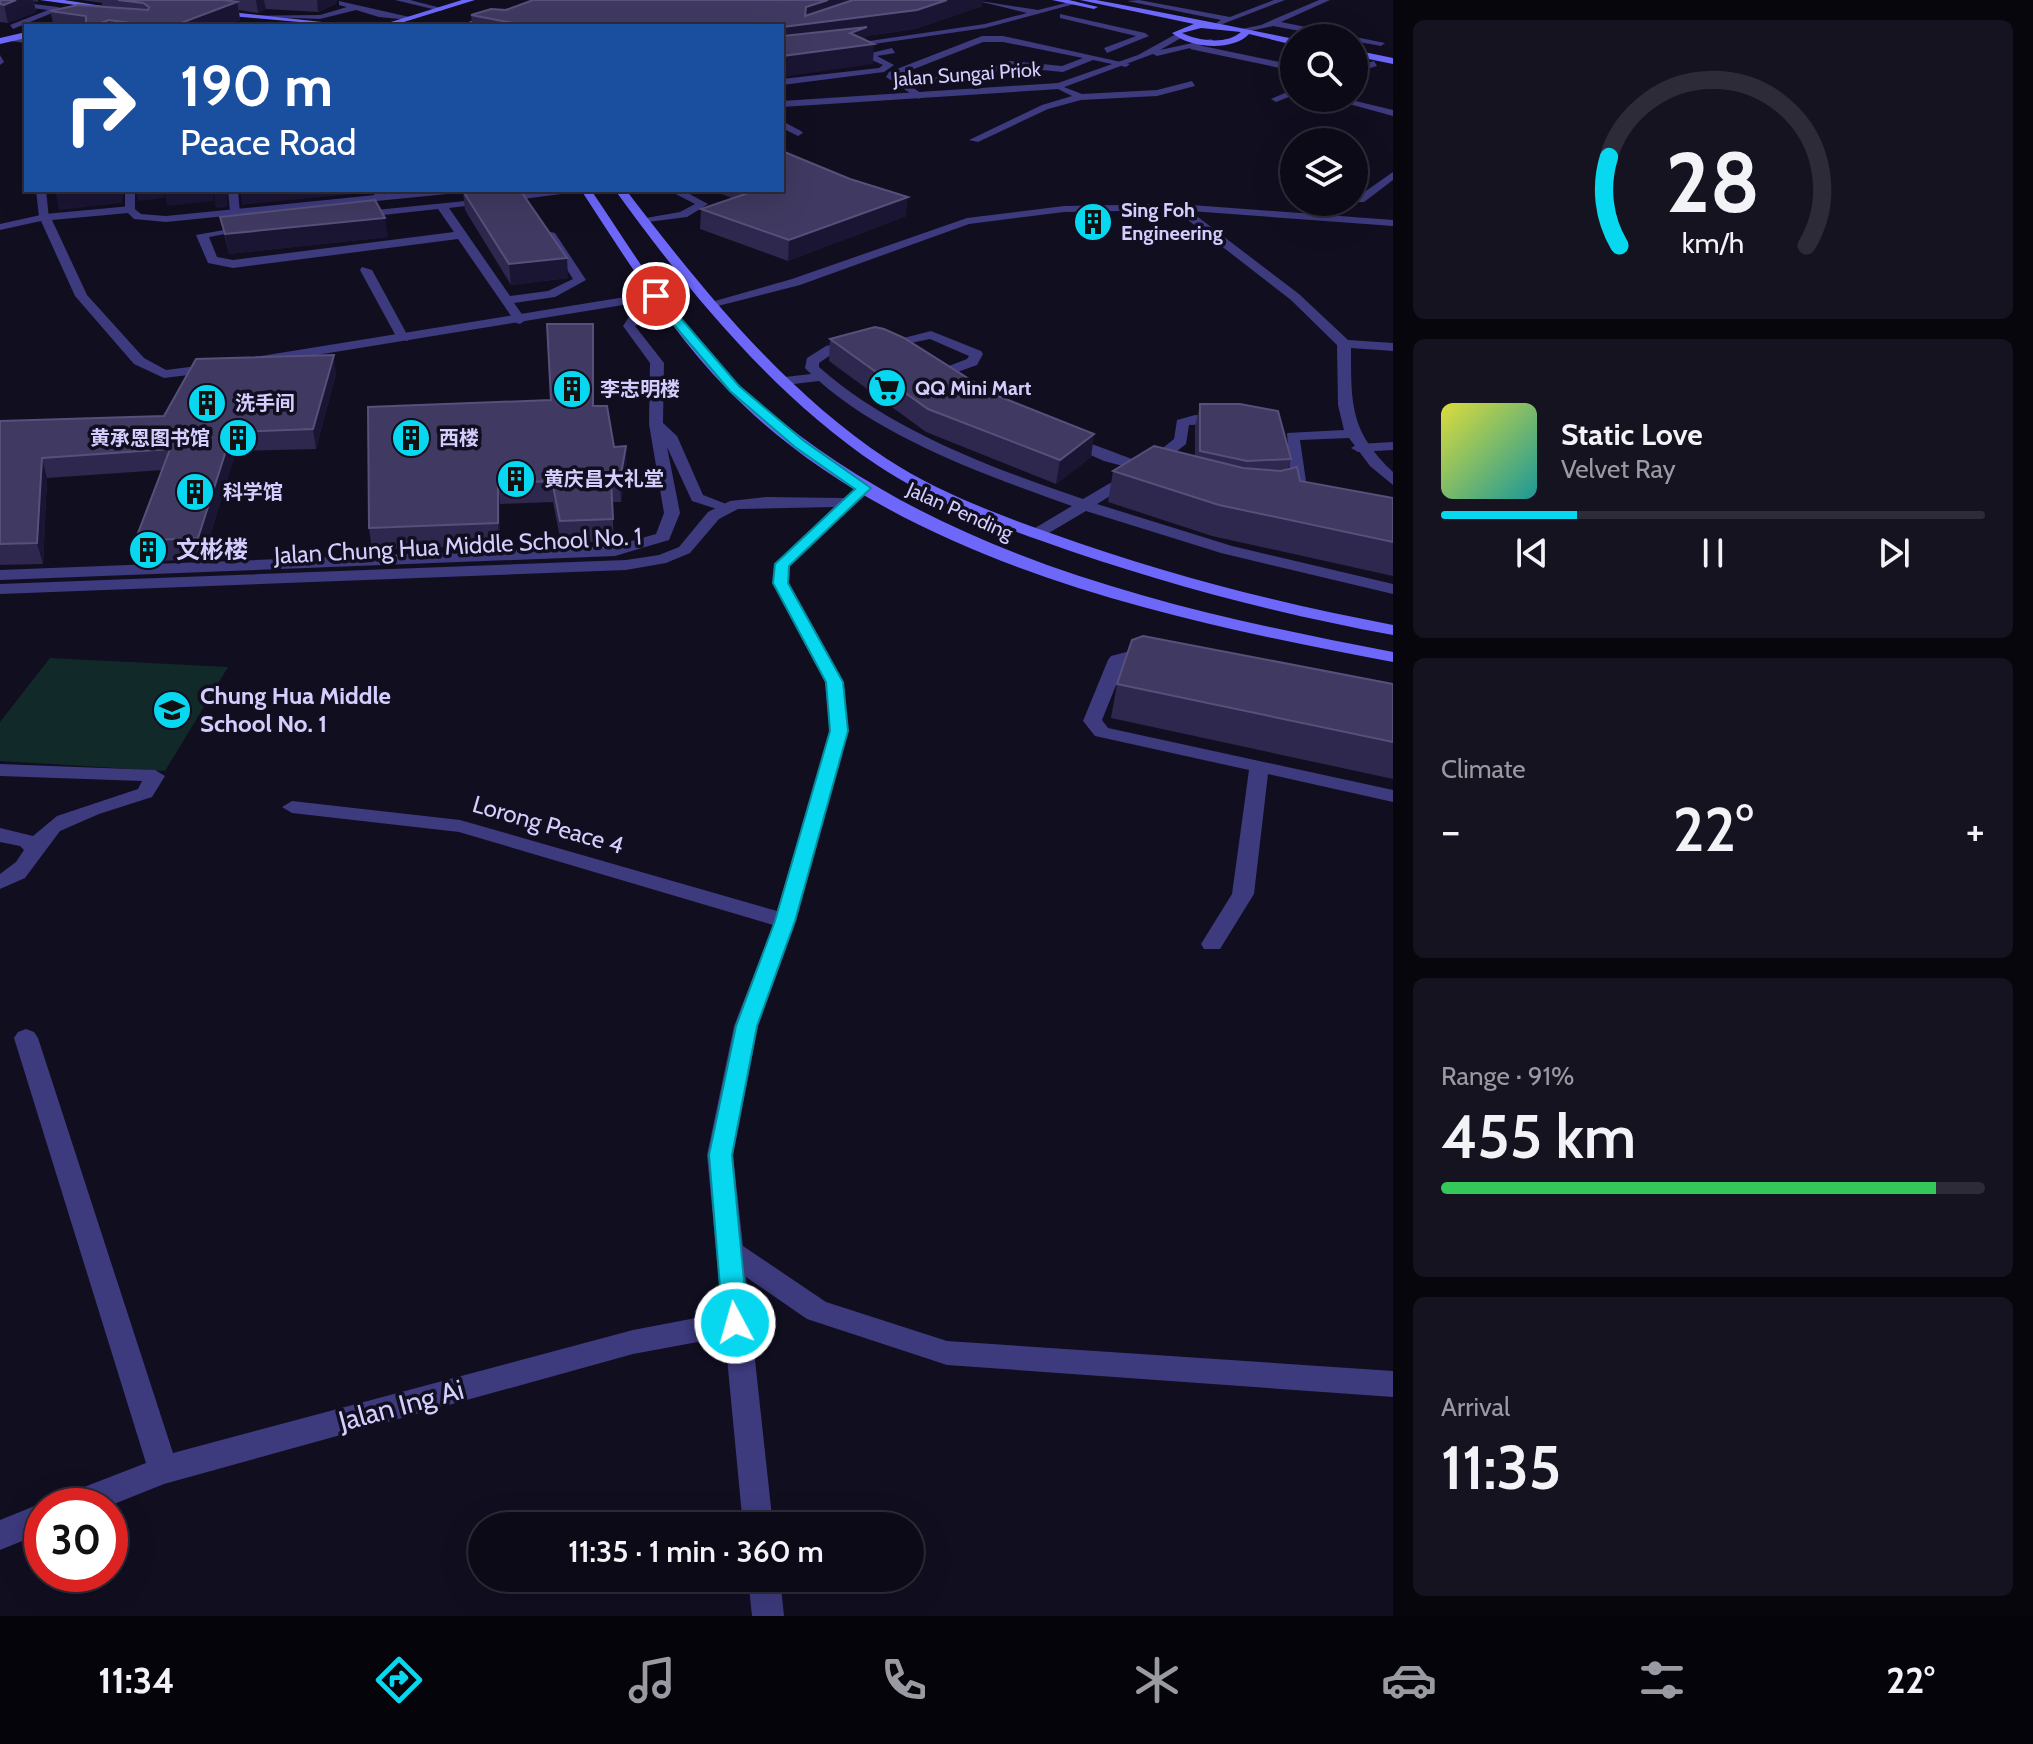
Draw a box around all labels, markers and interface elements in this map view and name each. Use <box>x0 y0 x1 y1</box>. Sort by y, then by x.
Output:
map controls <box>1280 24 1368 216</box>
button: search <box>1280 24 1368 112</box>
text: 190 m <box>180 52 333 120</box>
icon: right <box>48 56 152 160</box>
street label: Jalan Sungai Priok <box>891 57 1042 91</box>
text: Peace Road <box>180 120 357 164</box>
button: layers <box>1280 128 1368 216</box>
text: 28 <box>1666 131 1760 232</box>
place label: Sing Foh Engineering <box>1121 198 1223 245</box>
building icon: Sing Foh Engineering <box>1072 201 1114 243</box>
text: km/h <box>1682 225 1744 260</box>
pin <box>622 262 690 330</box>
icon: arrive <box>634 274 678 318</box>
supermarket icon: QQ Mini Mart <box>866 367 908 409</box>
building icon: 李志明楼 <box>551 368 593 410</box>
place label: QQ Mini Mart <box>915 376 1032 400</box>
place label: 李志明楼 <box>600 377 680 401</box>
building icon: 洗手间 <box>186 382 228 424</box>
place label: 洗手间 <box>235 391 295 415</box>
text: Static Love <box>1561 416 1703 453</box>
building icon: 黄承恩图书馆 <box>217 417 259 459</box>
building icon: 西楼 <box>390 417 432 459</box>
place label: 黄承恩图书馆 <box>90 426 210 450</box>
place label: 西楼 <box>439 426 479 450</box>
text: Velvet Ray <box>1561 453 1676 485</box>
building icon: 黄庆昌大礼堂 <box>495 458 537 500</box>
place label: 黄庆昌大礼堂 <box>544 467 664 491</box>
building icon: 科学馆 <box>174 471 216 513</box>
street label: Jalan Pending <box>902 477 1018 545</box>
place label: 科学馆 <box>223 480 283 504</box>
street label: Jalan Chung Hua Middle School No. 1 <box>272 521 643 570</box>
building icon: 文彬楼 <box>127 529 169 571</box>
icon: previous <box>1510 531 1554 575</box>
icon: pause <box>1691 531 1735 575</box>
icon: next <box>1872 531 1916 575</box>
place label: 文彬楼 <box>176 535 248 564</box>
place label: Chung Hua Middle School No. 1 <box>200 681 391 738</box>
school or university icon: Chung Hua Middle School No. 1 <box>151 689 193 731</box>
text: Climate <box>1441 753 1526 785</box>
street label: Lorong Peace 4 <box>469 789 627 860</box>
text: 22° <box>1673 793 1753 866</box>
text: − <box>1441 804 1460 857</box>
text: + <box>1966 804 1985 857</box>
text: Range · 91% <box>1441 1060 1574 1092</box>
text: 455 km <box>1441 1100 1636 1173</box>
position arrow <box>693 1281 777 1365</box>
street label: Jalan Ing Ai <box>334 1372 467 1438</box>
text: Arrival <box>1441 1391 1510 1423</box>
text: 11:35 <box>1441 1431 1561 1504</box>
speed limit sign: 30 <box>24 1488 128 1592</box>
text: 11:35 · 1 min · 360 m <box>568 1533 824 1570</box>
icon: directions <box>371 1652 427 1708</box>
icon: music <box>624 1652 680 1708</box>
icon: phone <box>876 1652 932 1708</box>
icon: climate <box>1129 1652 1185 1708</box>
icon: car <box>1381 1652 1437 1708</box>
icon: filters <box>1634 1652 1690 1708</box>
text: 11:34 <box>98 1658 175 1702</box>
text: 22° <box>1886 1658 1935 1702</box>

